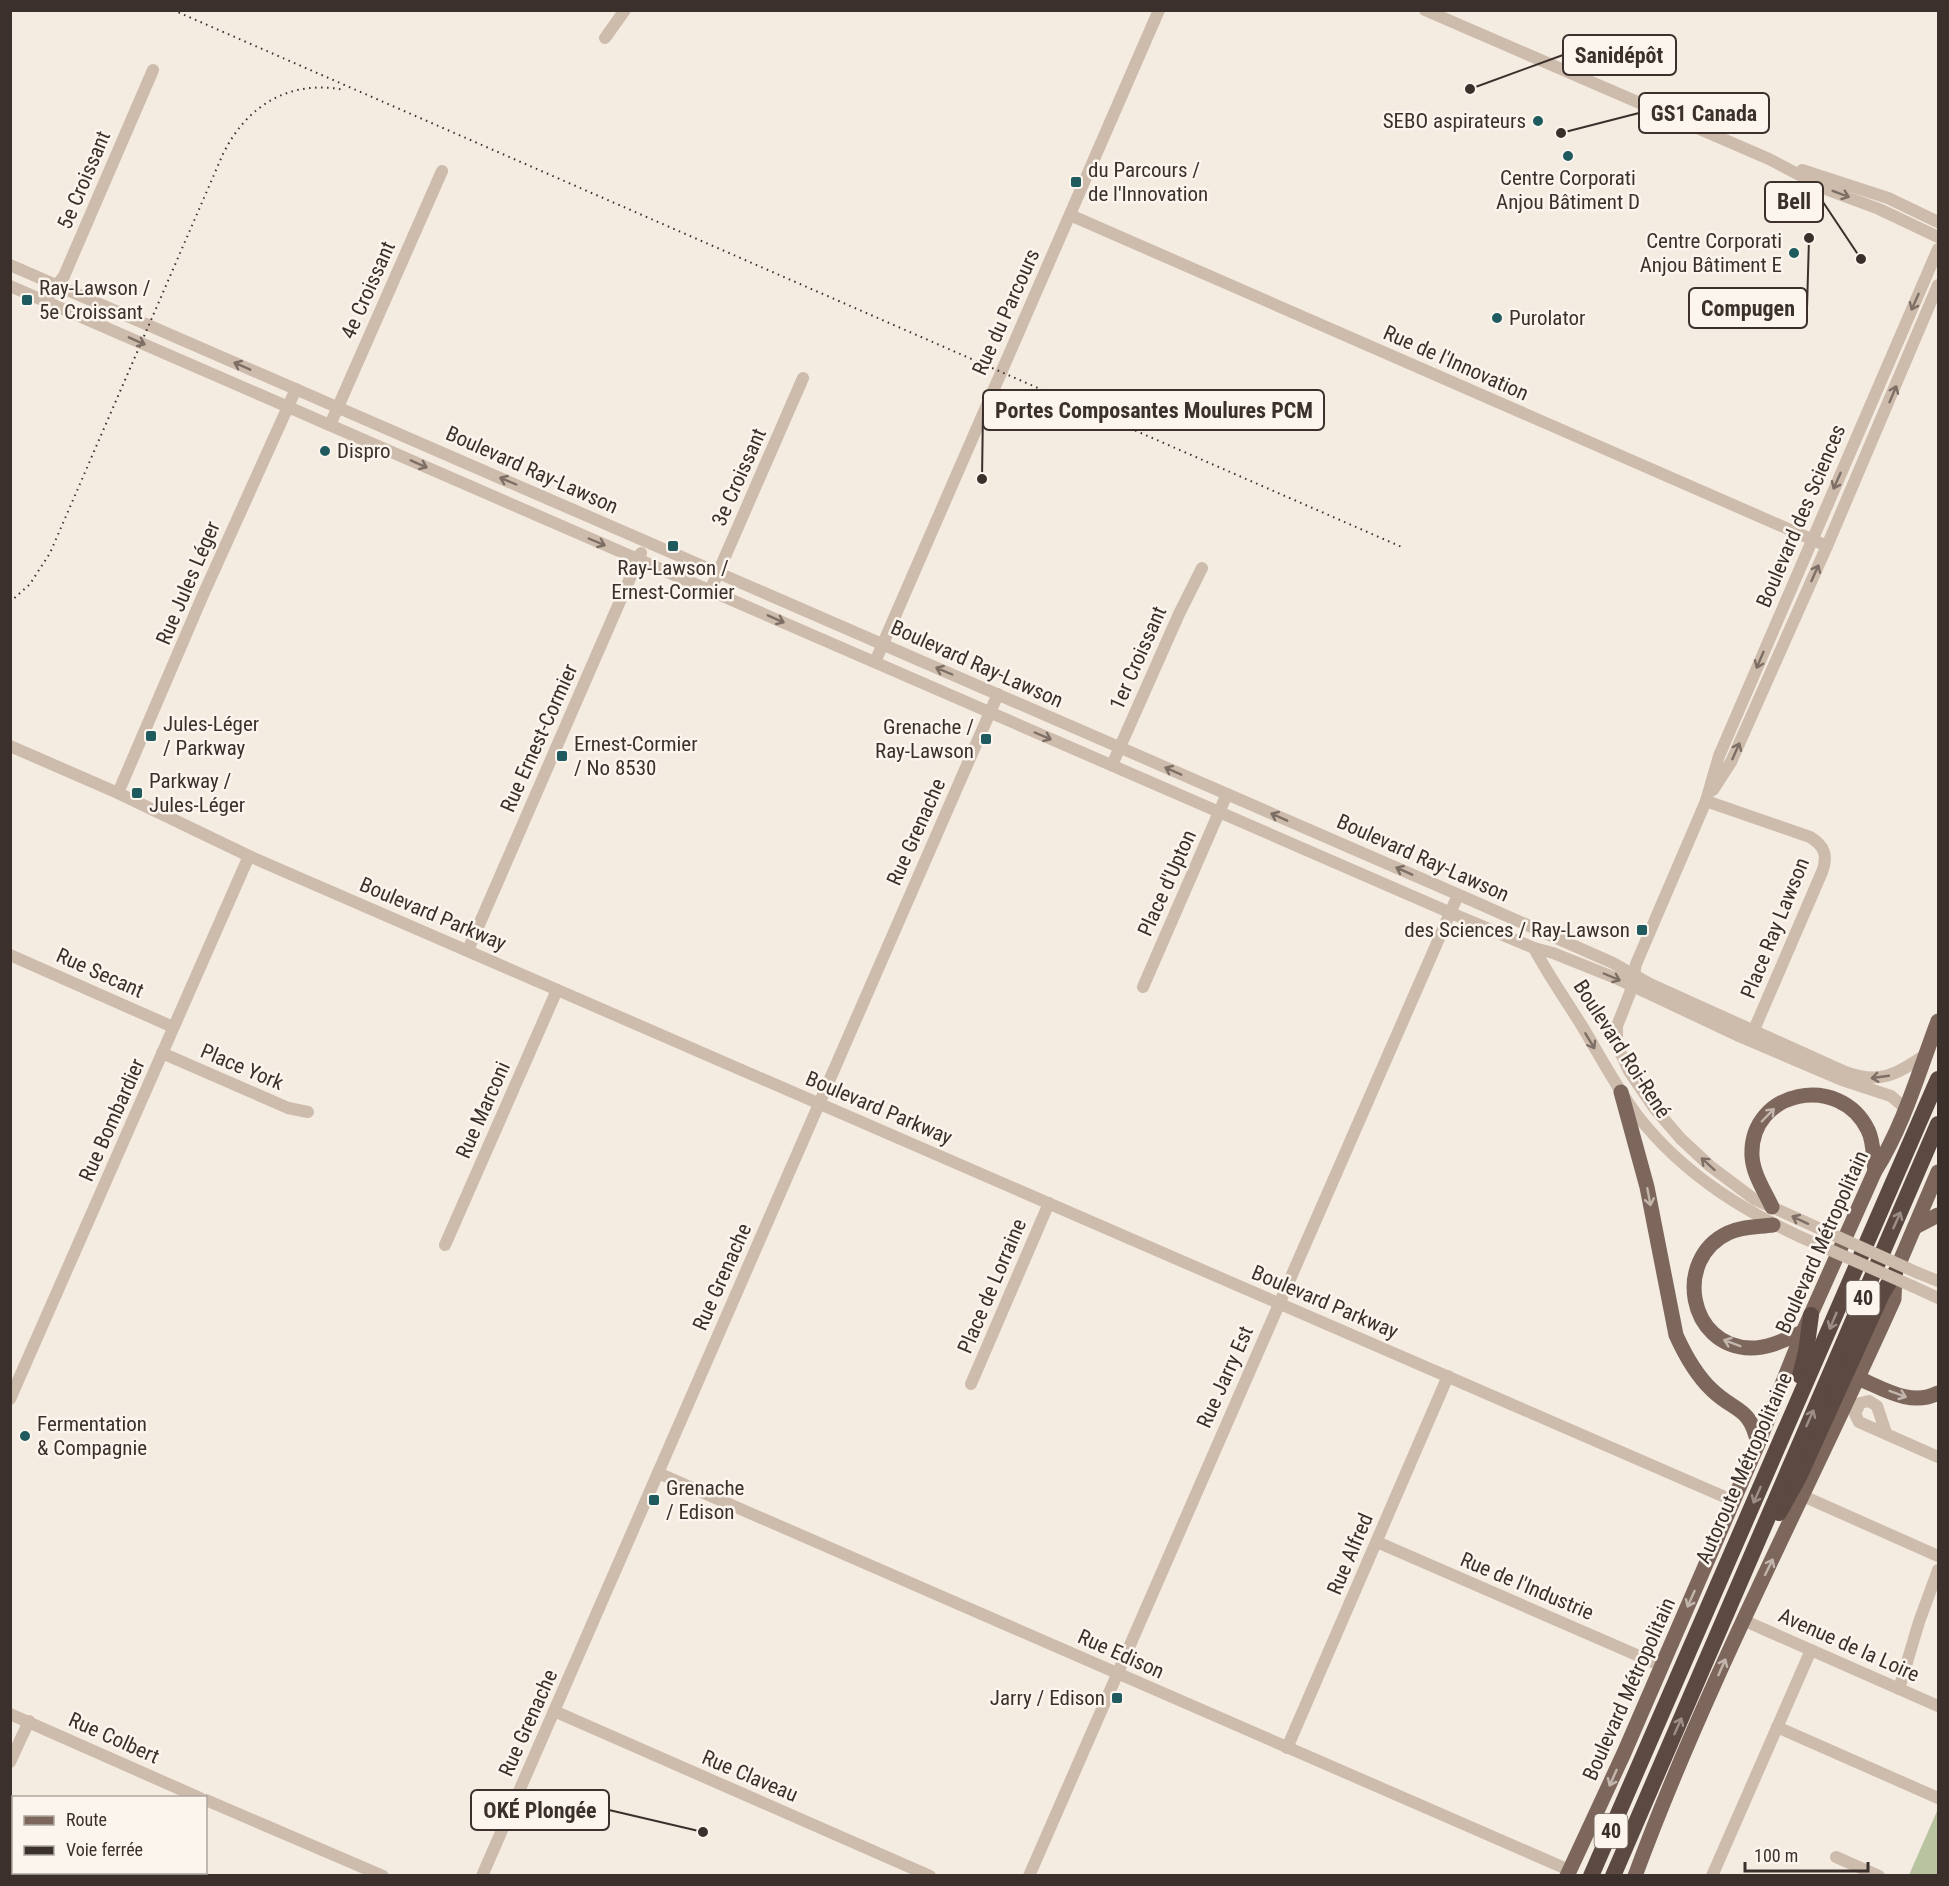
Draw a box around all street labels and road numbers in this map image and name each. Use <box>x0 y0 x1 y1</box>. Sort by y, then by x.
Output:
street label: 5e Croissant <box>53 127 115 233</box>
street label: 4e Croissant <box>336 238 400 342</box>
street label: Rue du Parcours <box>967 245 1045 379</box>
street label: Rue de l'Innovation <box>1380 320 1532 406</box>
street label: Boulevard Ray-Lawson <box>442 421 622 519</box>
street label: Boulevard des Sciences <box>1752 421 1850 611</box>
street label: 3e Croissant <box>707 425 771 529</box>
street label: Rue Jules Léger <box>151 518 225 648</box>
street label: 1er Croissant <box>1105 603 1171 713</box>
street label: Boulevard Ray-Lawson <box>887 615 1067 713</box>
street label: Rue Ernest-Cormier <box>496 660 582 816</box>
street label: Rue Grenache <box>882 775 950 889</box>
street label: Boulevard Ray-Lawson <box>1333 809 1513 907</box>
street label: Place d'Upton <box>1133 826 1201 940</box>
street label: Place Ray Lawson <box>1736 854 1814 1002</box>
street label: Boulevard Parkway <box>356 872 510 956</box>
street label: Rue Secant <box>53 943 147 1003</box>
street label: Boulevard Roi-René <box>1568 975 1676 1123</box>
street label: Place York <box>197 1039 288 1095</box>
street label: Rue Bombardier <box>74 1055 150 1185</box>
street label: Rue Marconi <box>451 1058 515 1162</box>
street label: Boulevard Parkway <box>802 1066 956 1150</box>
street label: Boulevard Métropolitain <box>1771 1147 1873 1337</box>
street label: Place de Lorraine <box>953 1215 1031 1357</box>
street label: Rue Grenache <box>688 1220 756 1334</box>
street label: Boulevard Parkway <box>1248 1260 1402 1344</box>
road number: 40 <box>1846 1281 1880 1315</box>
street label: Rue Jarry Est <box>1192 1322 1258 1432</box>
street label: Autoroute Métropolitaine <box>1691 1369 1797 1567</box>
street label: Rue Alfred <box>1322 1510 1378 1598</box>
street label: Rue de l'Industrie <box>1457 1547 1597 1625</box>
street label: Boulevard Métropolitain <box>1578 1594 1680 1784</box>
street label: Avenue de la Loire <box>1775 1603 1923 1687</box>
street label: Rue Edison <box>1074 1624 1168 1684</box>
street label: Rue Grenache <box>494 1666 562 1780</box>
street label: Rue Colbert <box>65 1707 163 1769</box>
street label: Rue Claveau <box>699 1745 801 1807</box>
road number: 40 <box>1594 1814 1628 1848</box>

